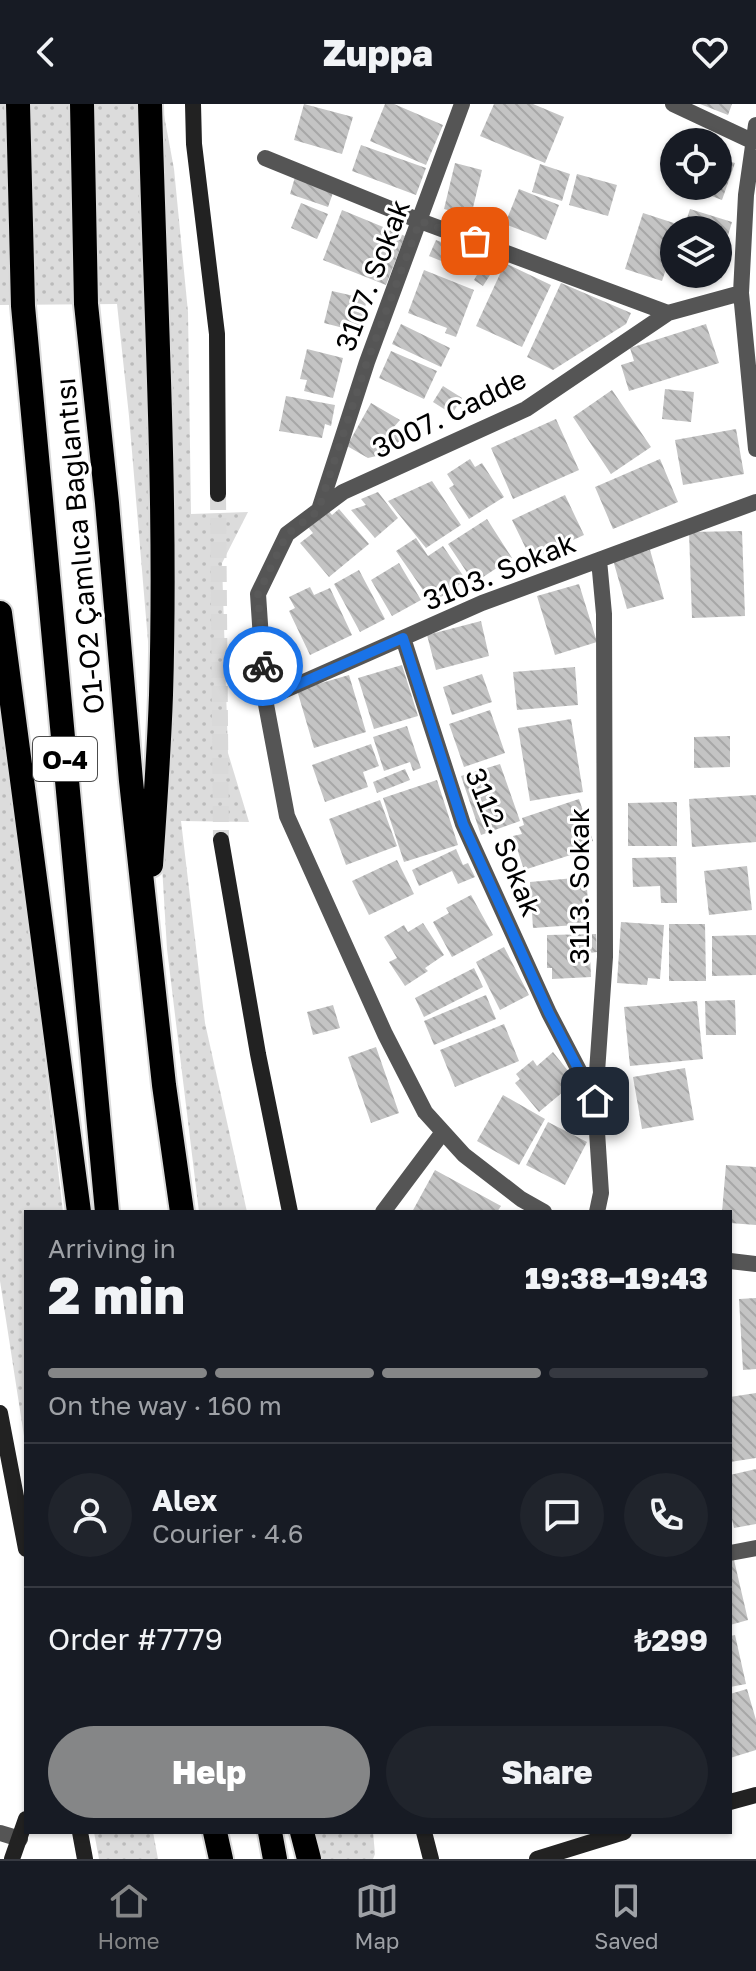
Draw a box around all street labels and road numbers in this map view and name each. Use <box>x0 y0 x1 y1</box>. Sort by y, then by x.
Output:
street label: 3107. Sokak <box>328 194 416 355</box>
street label: 3007. Cadde <box>367 362 531 464</box>
street label: O1-O2 Çamlıca Bağlantısı <box>48 376 110 716</box>
street label: 3103. Sokak <box>418 525 580 616</box>
road number: O-4 <box>33 737 97 781</box>
street label: 3112. Sokak <box>459 763 549 921</box>
street label: 3113. Sokak <box>562 807 595 965</box>

